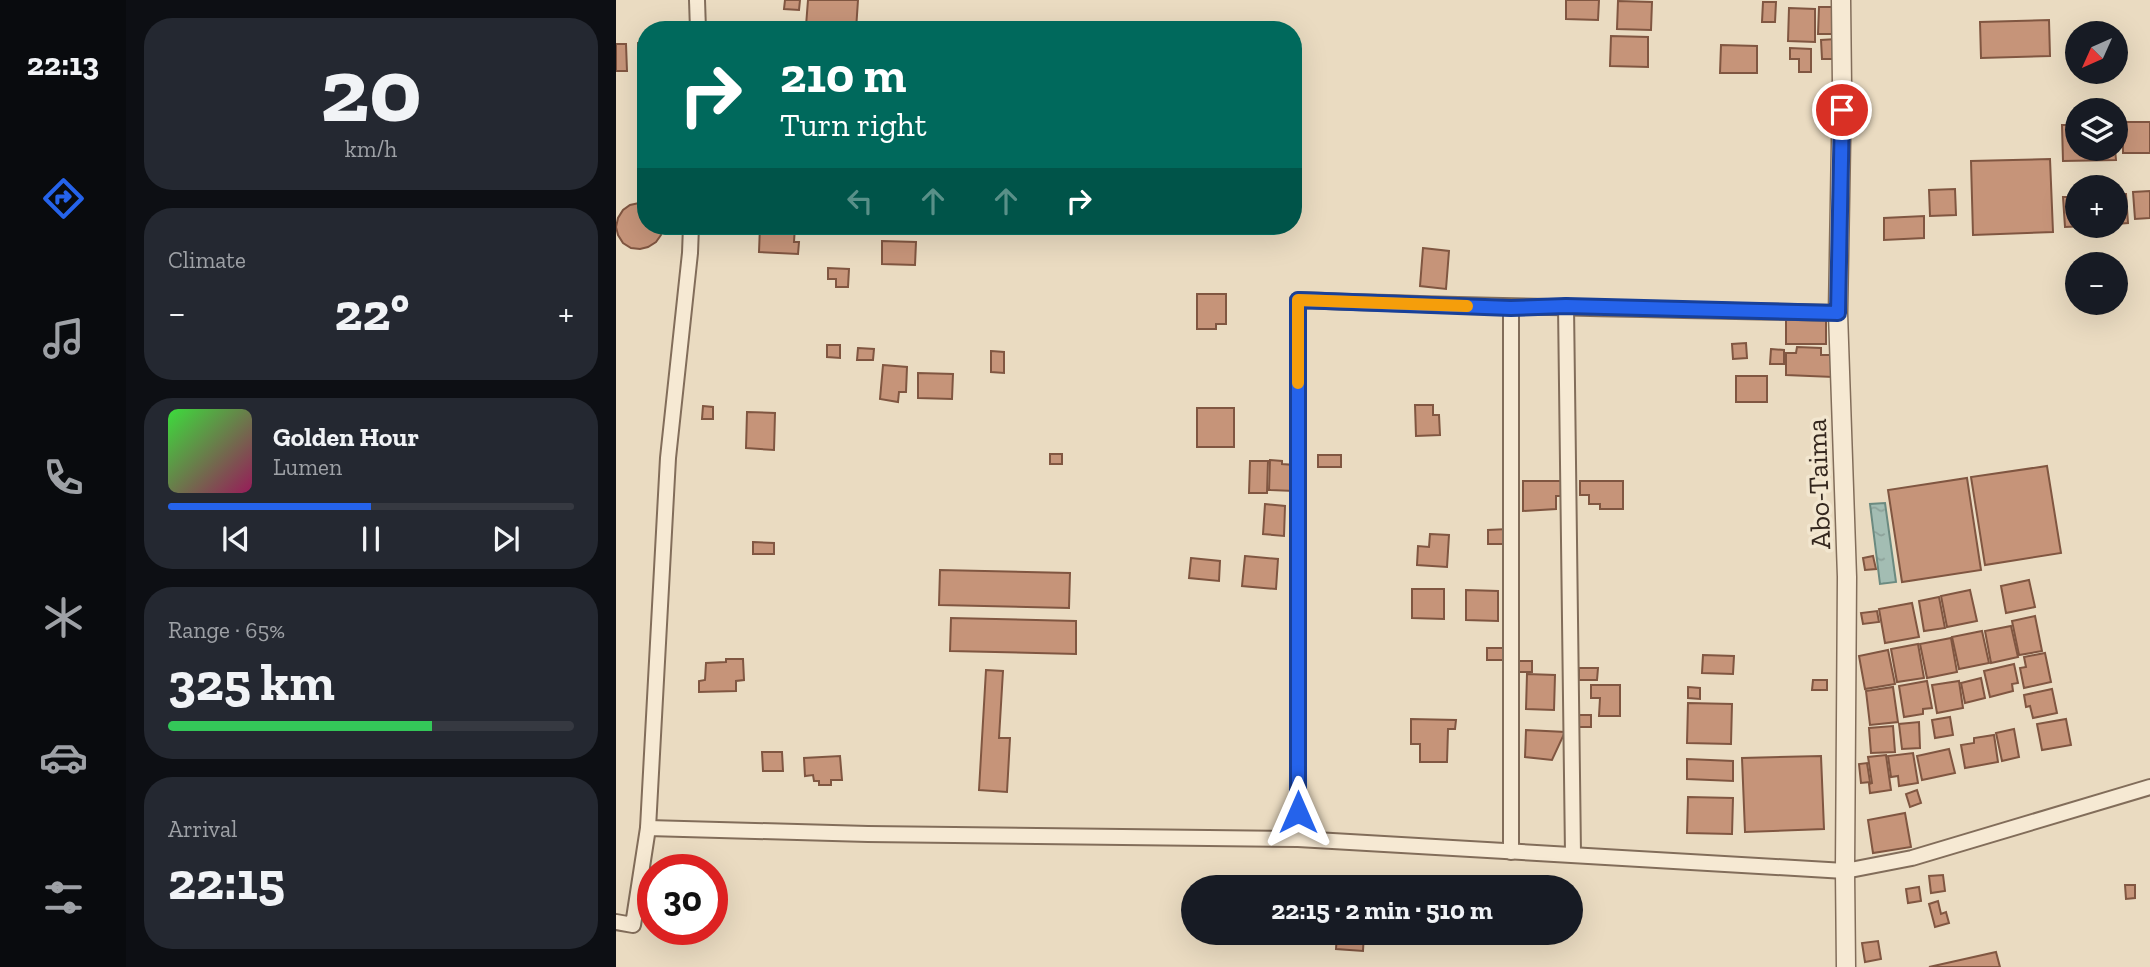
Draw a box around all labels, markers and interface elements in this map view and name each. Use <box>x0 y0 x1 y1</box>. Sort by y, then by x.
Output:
north arrow <box>2065 21 2128 84</box>
map controls <box>2065 21 2128 315</box>
text: 20 <box>320 35 422 144</box>
text: 22:13 <box>27 45 99 83</box>
text: 210 m <box>780 46 906 105</box>
icon: right <box>665 49 756 140</box>
pin <box>1812 80 1872 140</box>
icon: arrive <box>1823 91 1861 129</box>
button: layers <box>2065 98 2128 161</box>
text: Turn right <box>780 106 927 144</box>
text: km/h <box>345 135 397 163</box>
icon: directions <box>39 174 88 223</box>
button: + <box>2065 175 2128 238</box>
icon: left <box>841 182 879 220</box>
icon: ahead <box>914 182 952 220</box>
icon: ahead <box>987 182 1025 220</box>
icon: right <box>1060 182 1098 220</box>
text: Climate <box>168 246 246 274</box>
button: − <box>2065 252 2128 315</box>
text: 22° <box>335 281 409 343</box>
text: − <box>168 290 186 336</box>
text: + <box>558 290 574 336</box>
icon: music <box>39 314 88 363</box>
street label: Abo-Taima <box>1800 418 1837 550</box>
text: Golden Hour <box>273 421 419 453</box>
icon: phone <box>39 453 88 502</box>
text: Lumen <box>273 453 342 481</box>
icon: previous <box>217 520 255 558</box>
icon: pause <box>352 520 390 558</box>
icon: next <box>487 520 525 558</box>
icon: climate <box>39 593 88 642</box>
text: Range · 65% <box>168 616 285 644</box>
text: 325 km <box>168 651 335 713</box>
icon: car <box>39 733 88 782</box>
position arrow <box>1261 775 1335 849</box>
text: Arrival <box>168 815 237 843</box>
text: 22:15 <box>168 850 285 912</box>
speed limit sign: 30 <box>637 854 728 945</box>
icon: filters <box>39 873 88 922</box>
text: 22:15 · 2 min · 510 m <box>1271 894 1493 926</box>

